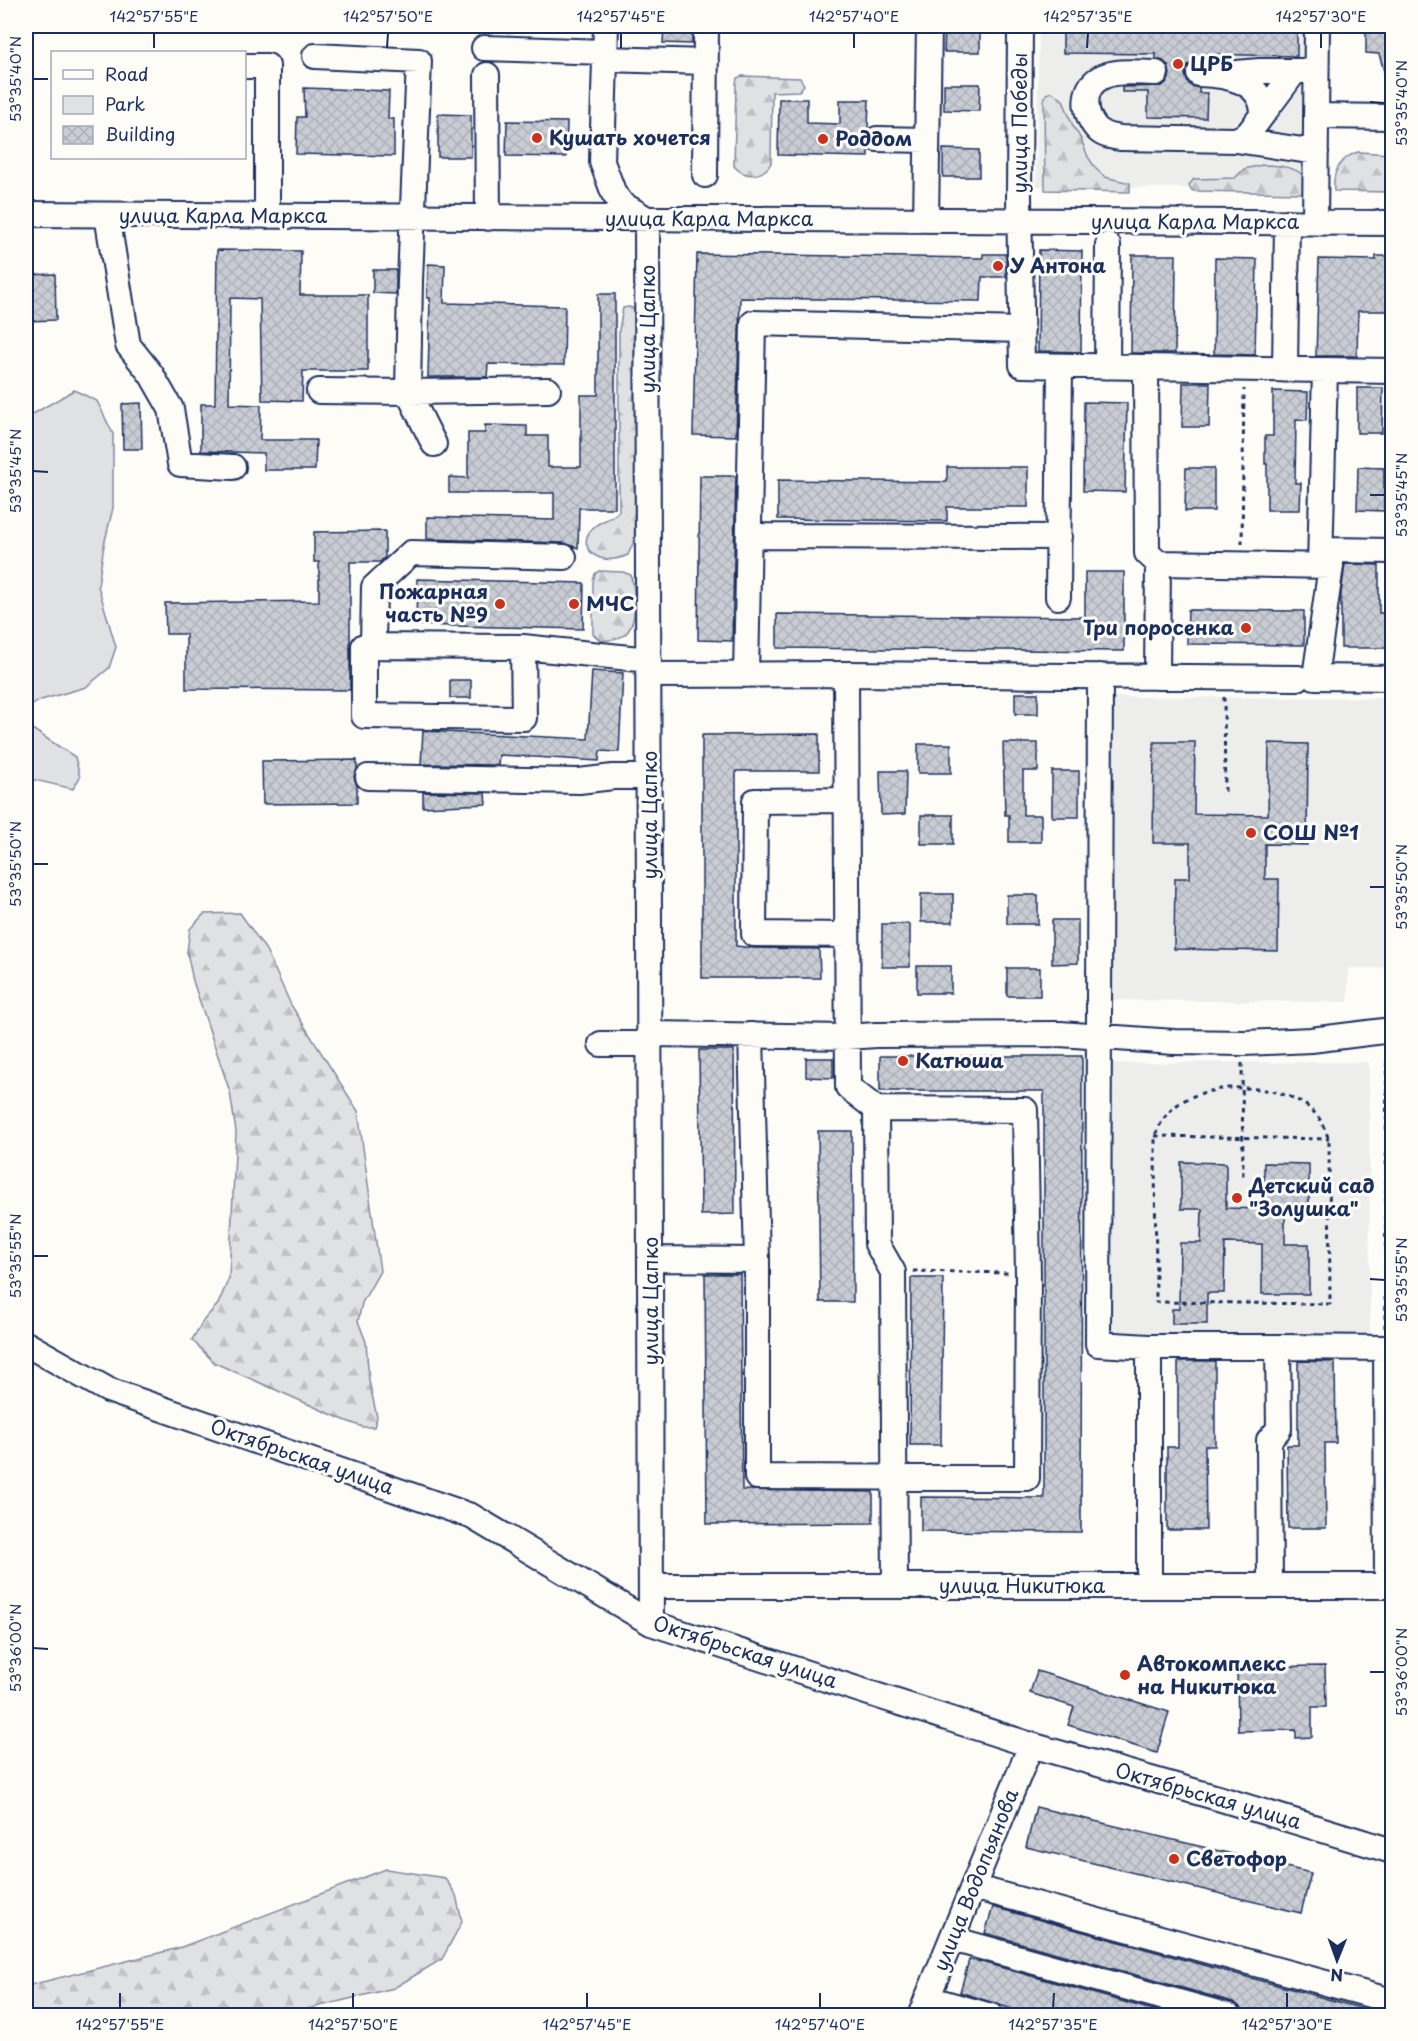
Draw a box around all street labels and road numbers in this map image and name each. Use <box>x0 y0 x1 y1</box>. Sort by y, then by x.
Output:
street label: улица Победы <box>1004 52 1034 194</box>
street label: улица Карла Маркса <box>119 200 328 230</box>
street label: улица Карла Маркса <box>605 203 814 233</box>
street label: улица Карла Маркса <box>1091 206 1300 236</box>
street label: улица Цапко <box>632 265 662 393</box>
street label: улица Цапко <box>634 751 664 879</box>
street label: улица Цапко <box>635 1237 665 1365</box>
street label: Октябрьская улица <box>207 1411 399 1502</box>
street label: улица Никитюка <box>939 1570 1106 1600</box>
street label: Октябрьская улица <box>649 1607 842 1695</box>
street label: Октябрьская улица <box>1112 1754 1305 1836</box>
street label: улица Водопьянова <box>925 1783 1026 1975</box>

